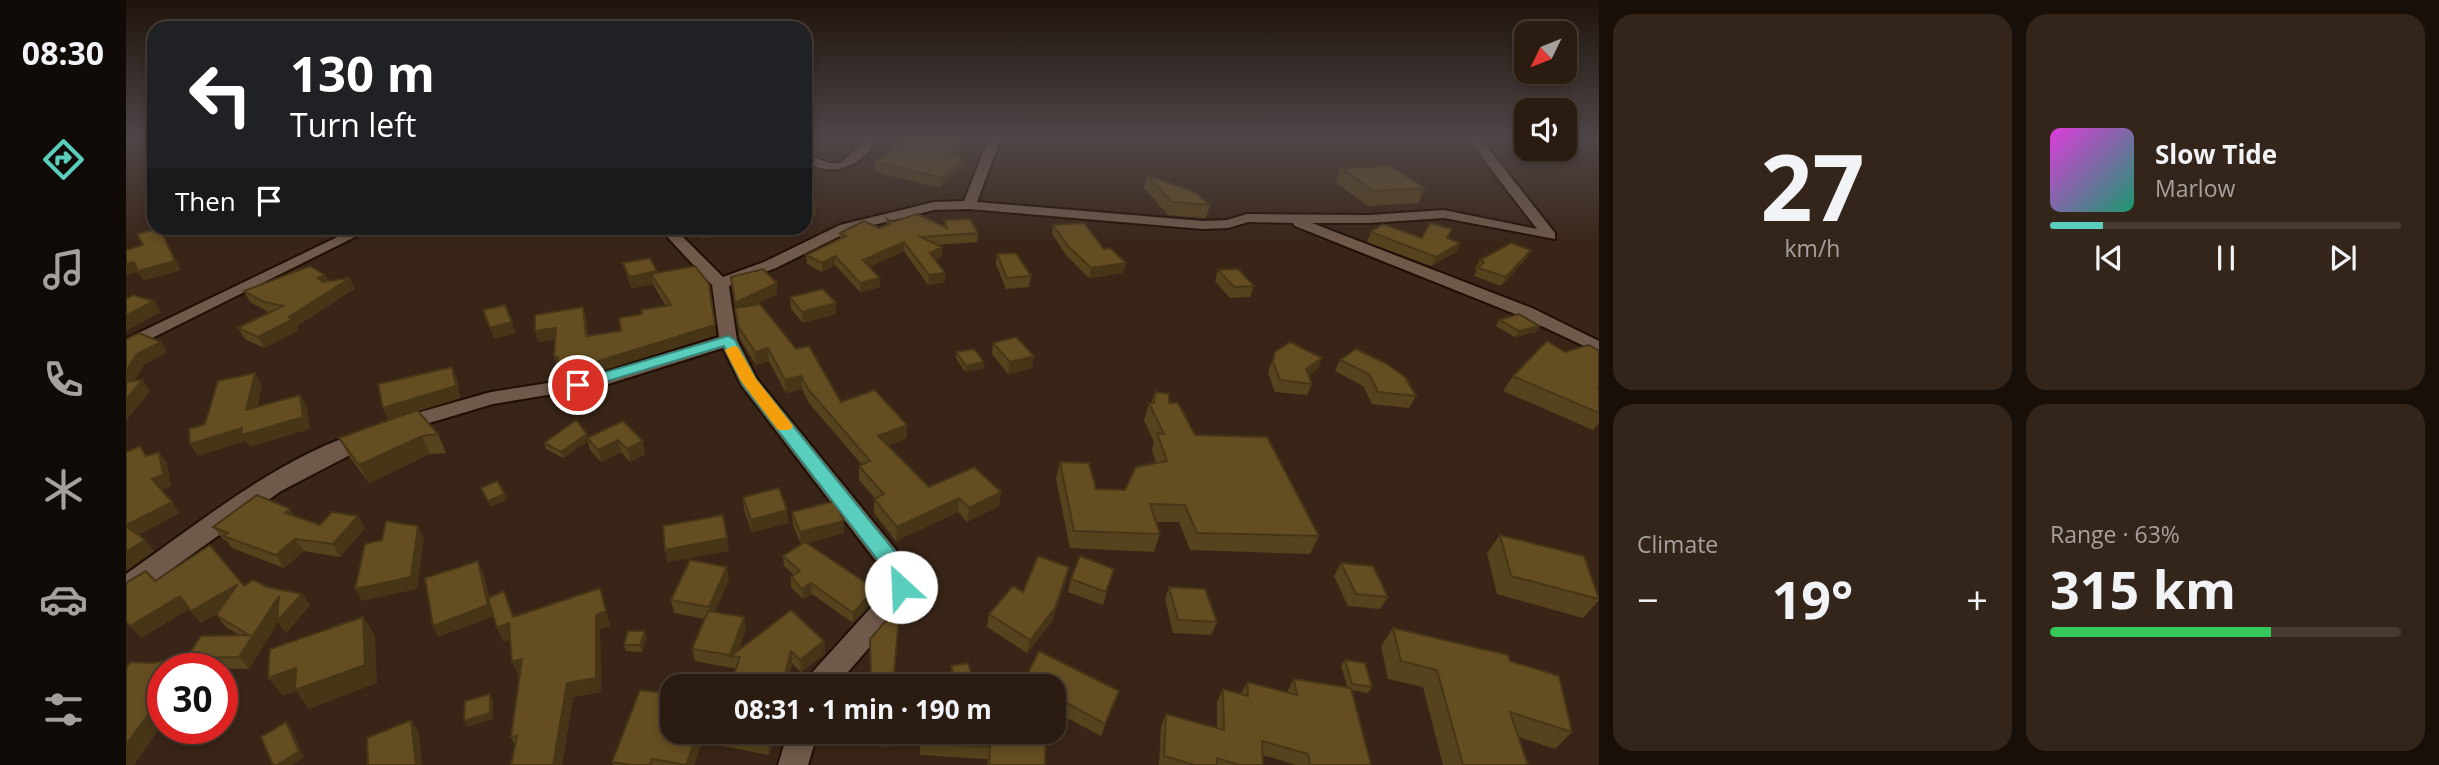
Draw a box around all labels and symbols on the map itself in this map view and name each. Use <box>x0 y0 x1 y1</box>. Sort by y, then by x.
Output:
north arrow <box>1514 21 1577 84</box>
pin <box>548 355 608 415</box>
position arrow <box>864 550 938 624</box>
speed limit sign: 30 <box>147 653 238 744</box>

